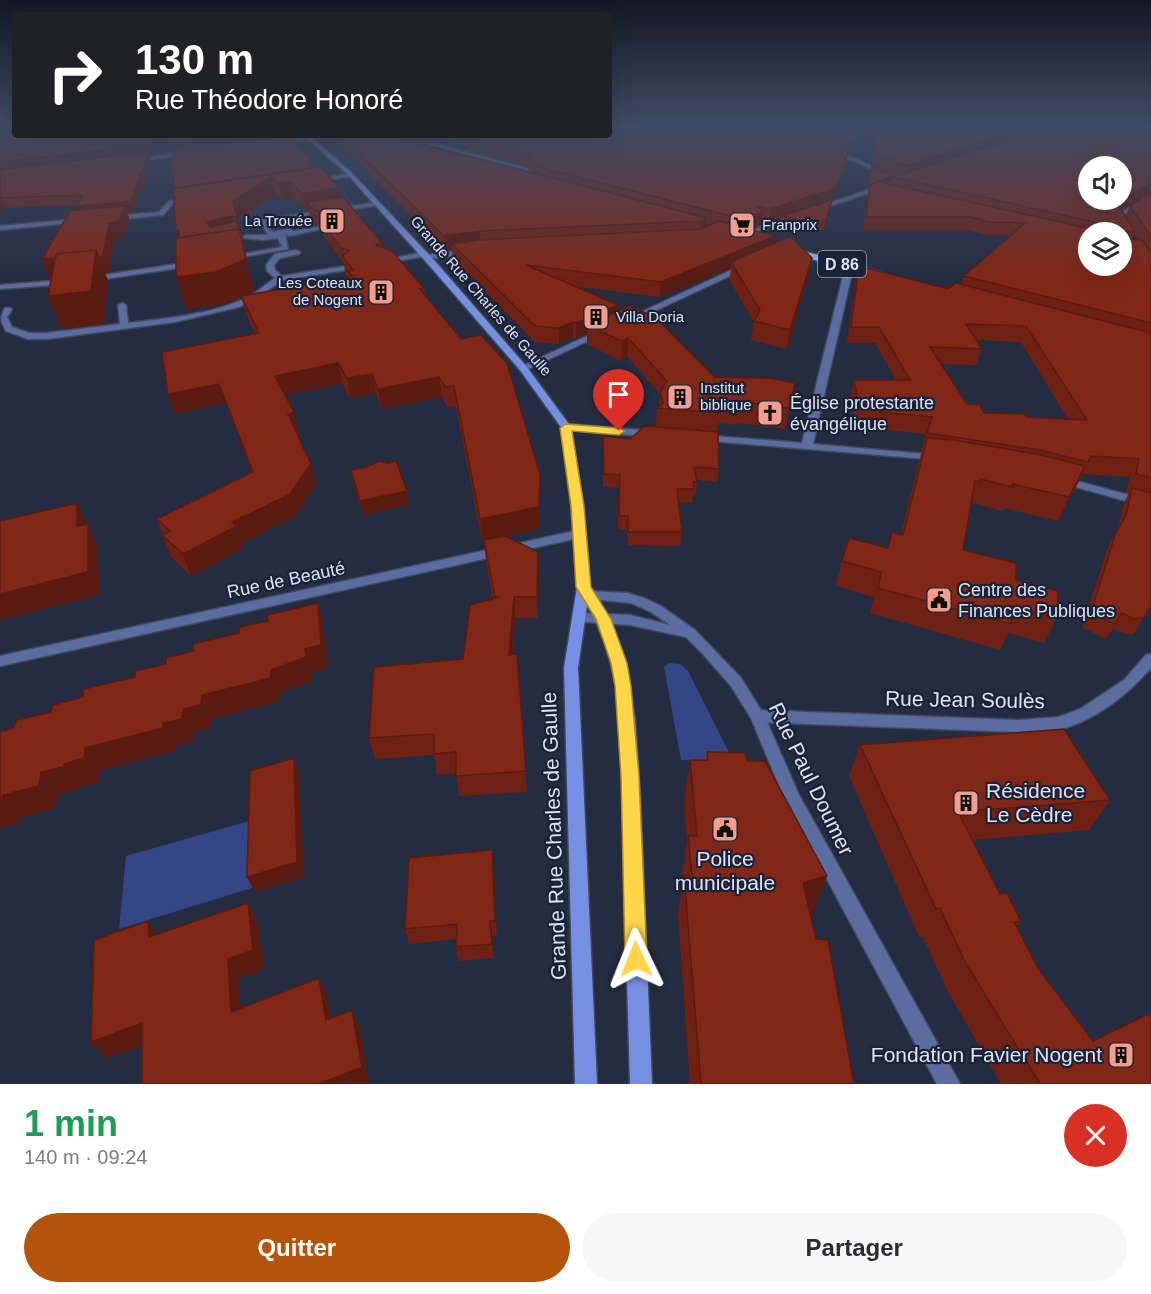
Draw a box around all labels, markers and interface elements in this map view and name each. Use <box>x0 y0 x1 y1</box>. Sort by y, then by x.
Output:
icon: right <box>36 36 114 114</box>
text: 130 m <box>135 36 254 83</box>
text: Rue Théodore Honoré <box>135 85 403 115</box>
map controls <box>1078 156 1132 276</box>
button: sound <box>1078 156 1132 210</box>
building icon: La Trouée <box>317 206 347 236</box>
supermarket icon: Franprix <box>727 210 757 240</box>
place label: La Trouée <box>244 212 312 229</box>
street label: Grande Rue Charles de Gaulle <box>407 212 555 379</box>
place label: Franprix <box>762 216 818 233</box>
button: layers <box>1078 222 1132 276</box>
road number: D 86 <box>818 251 866 277</box>
place label: Les Coteaux de Nogent <box>278 274 363 308</box>
building icon: Les Coteaux de Nogent <box>366 277 396 307</box>
building icon: Villa Doria <box>581 302 611 332</box>
place label: Villa Doria <box>616 308 685 325</box>
pin <box>593 369 644 431</box>
icon: arrive <box>602 378 635 411</box>
place label: Institut biblique <box>700 379 752 413</box>
building icon: Institut biblique <box>665 382 695 412</box>
place label: Église protestante évangélique <box>790 393 934 434</box>
church icon: Église protestante évangélique <box>755 398 785 428</box>
street label: Rue de Beauté <box>225 558 347 602</box>
place label: Centre des Finances Publiques <box>958 580 1115 621</box>
public building icon: Centre des Finances Publiques <box>924 585 954 615</box>
street label: Rue Jean Soulès <box>885 687 1045 712</box>
street label: Grande Rue Charles de Gaulle <box>537 692 570 981</box>
street label: Rue Paul Doumer <box>765 699 858 859</box>
place label: Résidence Le Cèdre <box>986 779 1085 826</box>
building icon: Résidence Le Cèdre <box>951 788 981 818</box>
public building icon: Police municipale <box>710 814 740 844</box>
place label: Police municipale <box>675 847 775 894</box>
position arrow <box>604 927 668 991</box>
building icon: Fondation Favier Nogent <box>1106 1040 1136 1070</box>
place label: Fondation Favier Nogent <box>871 1043 1102 1066</box>
text: 1 min <box>24 1103 118 1144</box>
button: close <box>1064 1104 1127 1167</box>
text: 140 m · 09:24 <box>24 1146 147 1168</box>
button: Quitter <box>24 1213 570 1282</box>
button: Partager <box>582 1213 1127 1282</box>

